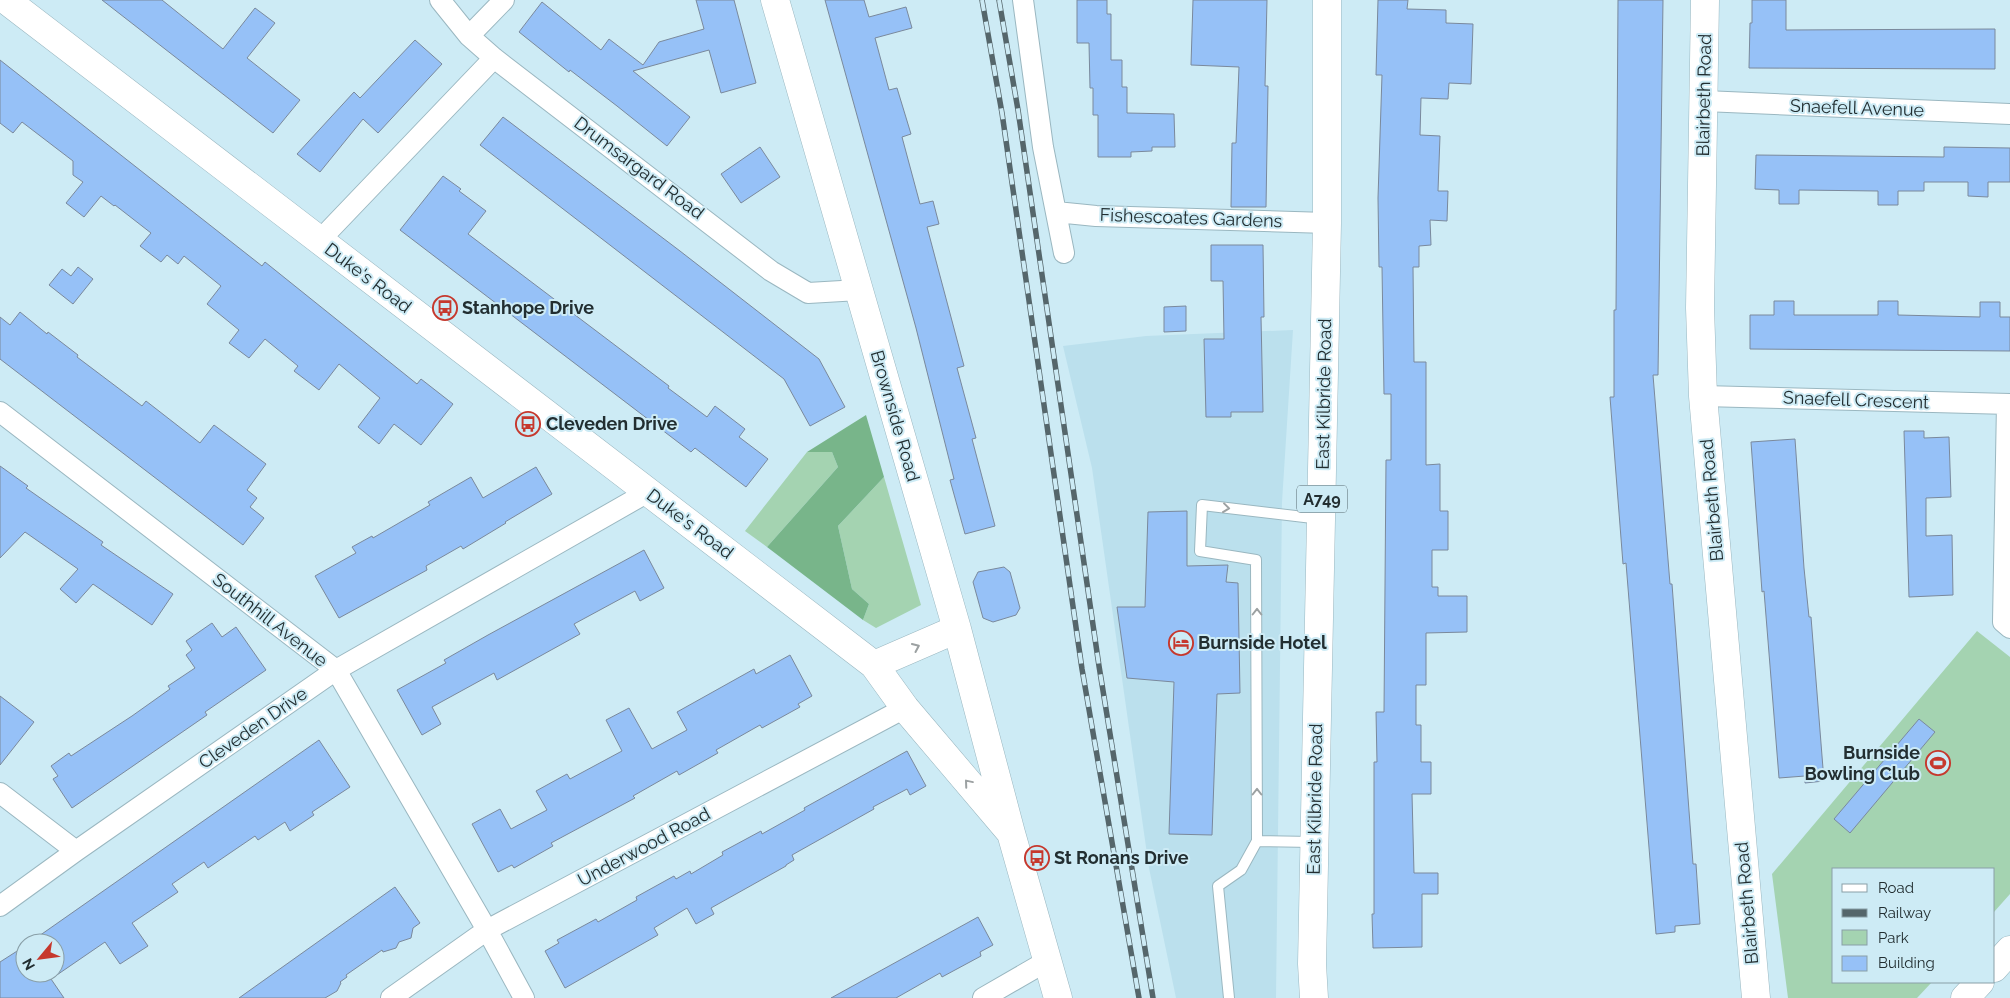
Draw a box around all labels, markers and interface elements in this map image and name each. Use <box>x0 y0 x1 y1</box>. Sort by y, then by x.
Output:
street label: Blairbeth Road <box>1692 33 1715 157</box>
street label: Snaefell Avenue <box>1790 95 1925 120</box>
street label: Drumsargard Road <box>570 112 708 223</box>
street label: Fishescoates Gardens <box>1099 204 1283 231</box>
street label: Duke's Road <box>321 238 416 317</box>
bus stop icon: Stanhope Drive <box>432 295 458 321</box>
place label: Stanhope Drive <box>462 297 594 318</box>
street label: East Kilbride Road <box>1312 318 1335 470</box>
street label: Brownside Road <box>867 348 924 484</box>
street label: Snaefell Crescent <box>1783 386 1929 413</box>
bus stop icon: Cleveden Drive <box>515 411 541 437</box>
place label: Cleveden Drive <box>546 413 677 434</box>
street label: Blairbeth Road <box>1696 438 1727 562</box>
street label: Duke's Road <box>643 484 738 563</box>
road number: A749 <box>1297 486 1347 512</box>
one-way arrow <box>1223 502 1231 513</box>
street label: Southhill Avenue <box>209 568 332 671</box>
one-way arrow <box>1252 608 1262 616</box>
hotel icon: Burnside Hotel <box>1168 630 1194 656</box>
place label: Burnside Hotel <box>1198 632 1327 653</box>
one-way arrow <box>911 643 920 654</box>
street label: Cleveden Drive <box>195 682 311 773</box>
street label: East Kilbride Road <box>1303 723 1326 875</box>
place label: Burnside Bowling Club <box>1805 742 1920 784</box>
sports icon: Burnside Bowling Club <box>1925 750 1951 776</box>
one-way arrow <box>964 779 973 788</box>
one-way arrow <box>1252 788 1262 796</box>
street label: Underwood Road <box>574 803 713 890</box>
street label: Blairbeth Road <box>1731 841 1762 965</box>
bus stop icon: St Ronans Drive <box>1024 845 1050 871</box>
place label: St Ronans Drive <box>1054 847 1189 868</box>
legend <box>1832 868 1995 983</box>
text: Road <box>1878 879 1914 897</box>
text: Railway <box>1878 904 1931 922</box>
text: Park <box>1878 929 1909 947</box>
north arrow <box>15 933 65 983</box>
text: Building <box>1878 954 1935 972</box>
text: N <box>19 956 38 973</box>

